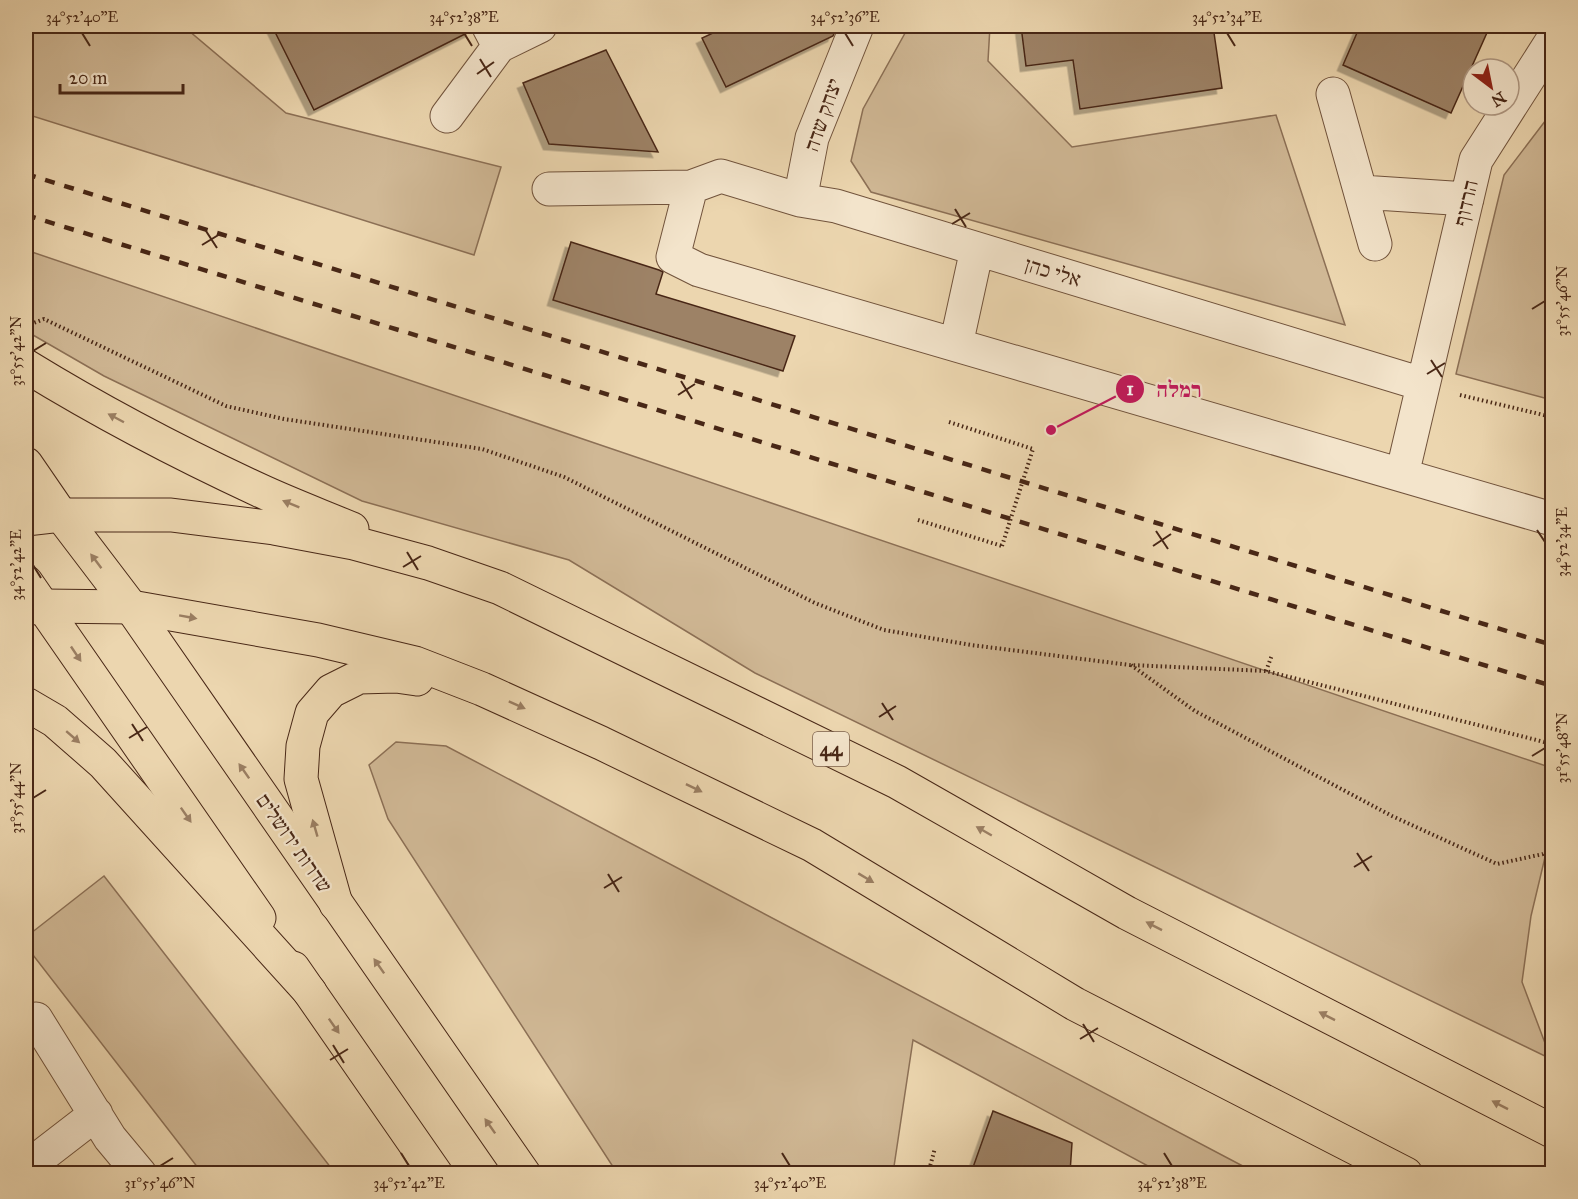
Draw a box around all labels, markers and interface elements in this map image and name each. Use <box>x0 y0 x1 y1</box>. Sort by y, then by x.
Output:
text: 34°52'40"E <box>46 8 119 26</box>
text: 34°52'38"E <box>429 8 499 26</box>
text: 34°52'36"E <box>810 8 880 26</box>
text: 34°52'34"E <box>1192 8 1262 26</box>
scale bar <box>60 57 183 95</box>
north arrow <box>1461 57 1521 117</box>
text: 20 m <box>69 67 107 89</box>
street label: יצחק שדה <box>798 75 848 155</box>
text: N <box>1488 88 1509 111</box>
street label: הרדוף <box>1448 177 1484 229</box>
street label: אלי כהן <box>1022 251 1084 293</box>
text: 31°55'46"N <box>1553 265 1571 336</box>
text: 31°55'42"N <box>7 315 25 386</box>
callout: רמלה <box>1115 369 1214 409</box>
text: רמלה <box>1156 376 1202 403</box>
text: 1 <box>1126 378 1134 400</box>
one-way arrow <box>107 413 124 423</box>
one-way arrow <box>282 499 300 508</box>
text: 34°52'34"E <box>1553 507 1571 577</box>
text: 34°52'42"E <box>7 529 25 601</box>
one-way arrow <box>90 553 102 569</box>
one-way arrow <box>179 613 198 622</box>
one-way arrow <box>70 646 81 663</box>
one-way arrow <box>509 700 527 710</box>
text: 31°55'48"N <box>1553 712 1571 784</box>
one-way arrow <box>66 730 81 744</box>
road number: 44 <box>813 732 849 766</box>
text: 31°55'44"N <box>7 762 25 834</box>
one-way arrow <box>238 763 250 779</box>
one-way arrow <box>685 783 702 792</box>
street label: שדרות ירושלים <box>250 788 338 898</box>
one-way arrow <box>180 807 192 823</box>
one-way arrow <box>309 819 319 837</box>
one-way arrow <box>975 826 992 836</box>
one-way arrow <box>858 873 875 883</box>
one-way arrow <box>1145 922 1162 931</box>
one-way arrow <box>373 958 385 974</box>
one-way arrow <box>1318 1011 1335 1021</box>
one-way arrow <box>328 1018 340 1034</box>
one-way arrow <box>1492 1100 1509 1110</box>
one-way arrow <box>484 1118 496 1134</box>
text: 31°55'46"N <box>125 1174 196 1192</box>
text: 34°52'42"E <box>373 1174 445 1192</box>
text: 34°52'40"E <box>754 1174 827 1192</box>
text: 34°52'38"E <box>1137 1174 1207 1192</box>

